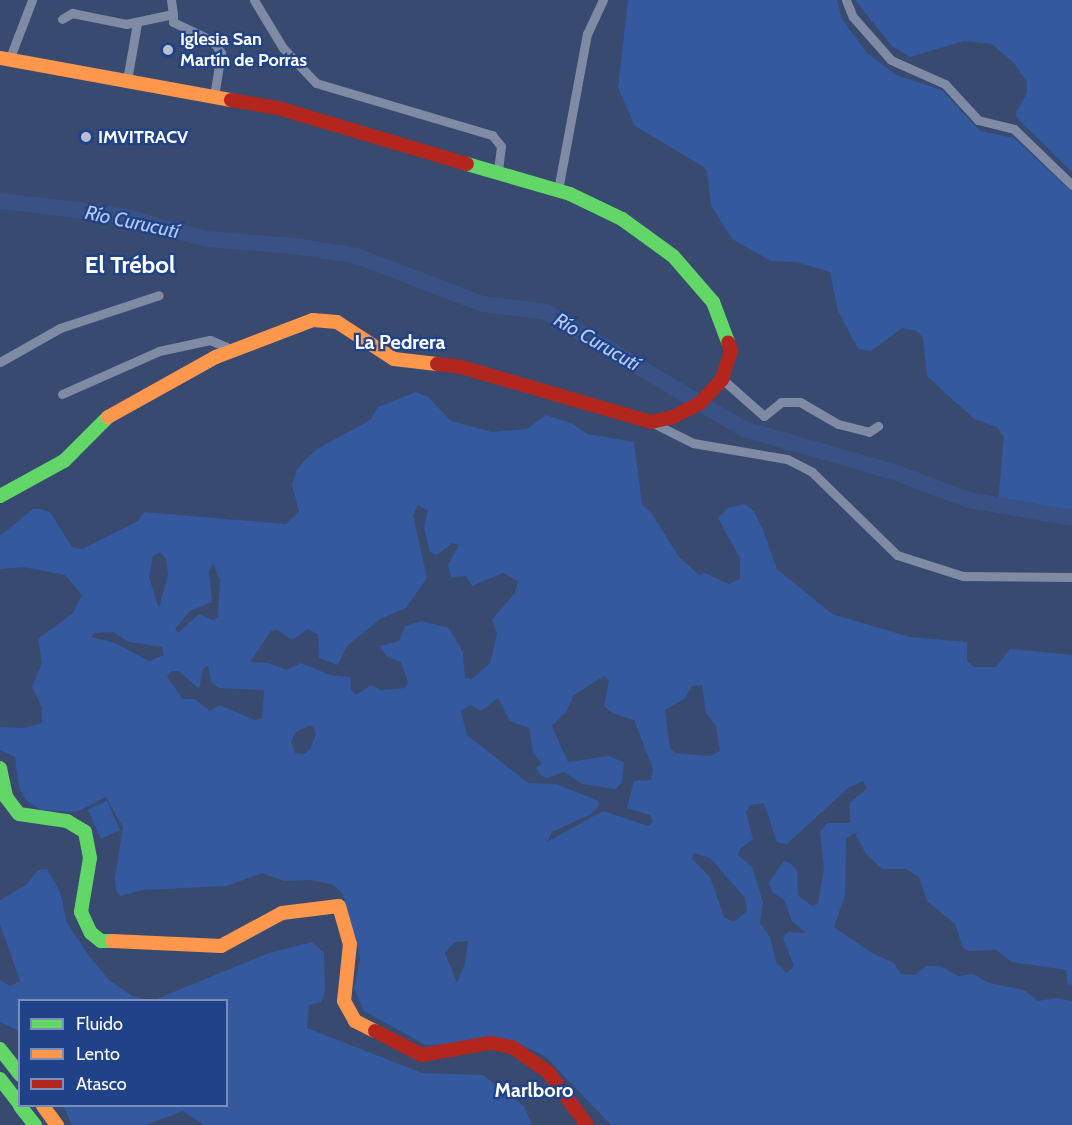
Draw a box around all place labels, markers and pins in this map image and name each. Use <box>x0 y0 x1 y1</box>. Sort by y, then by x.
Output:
place label: Iglesia San Martín de Porras <box>180 29 307 72</box>
marker: Iglesia San Martín de Porras <box>161 43 175 57</box>
place label: IMVITRACV <box>98 126 188 148</box>
marker: IMVITRACV <box>79 130 93 144</box>

